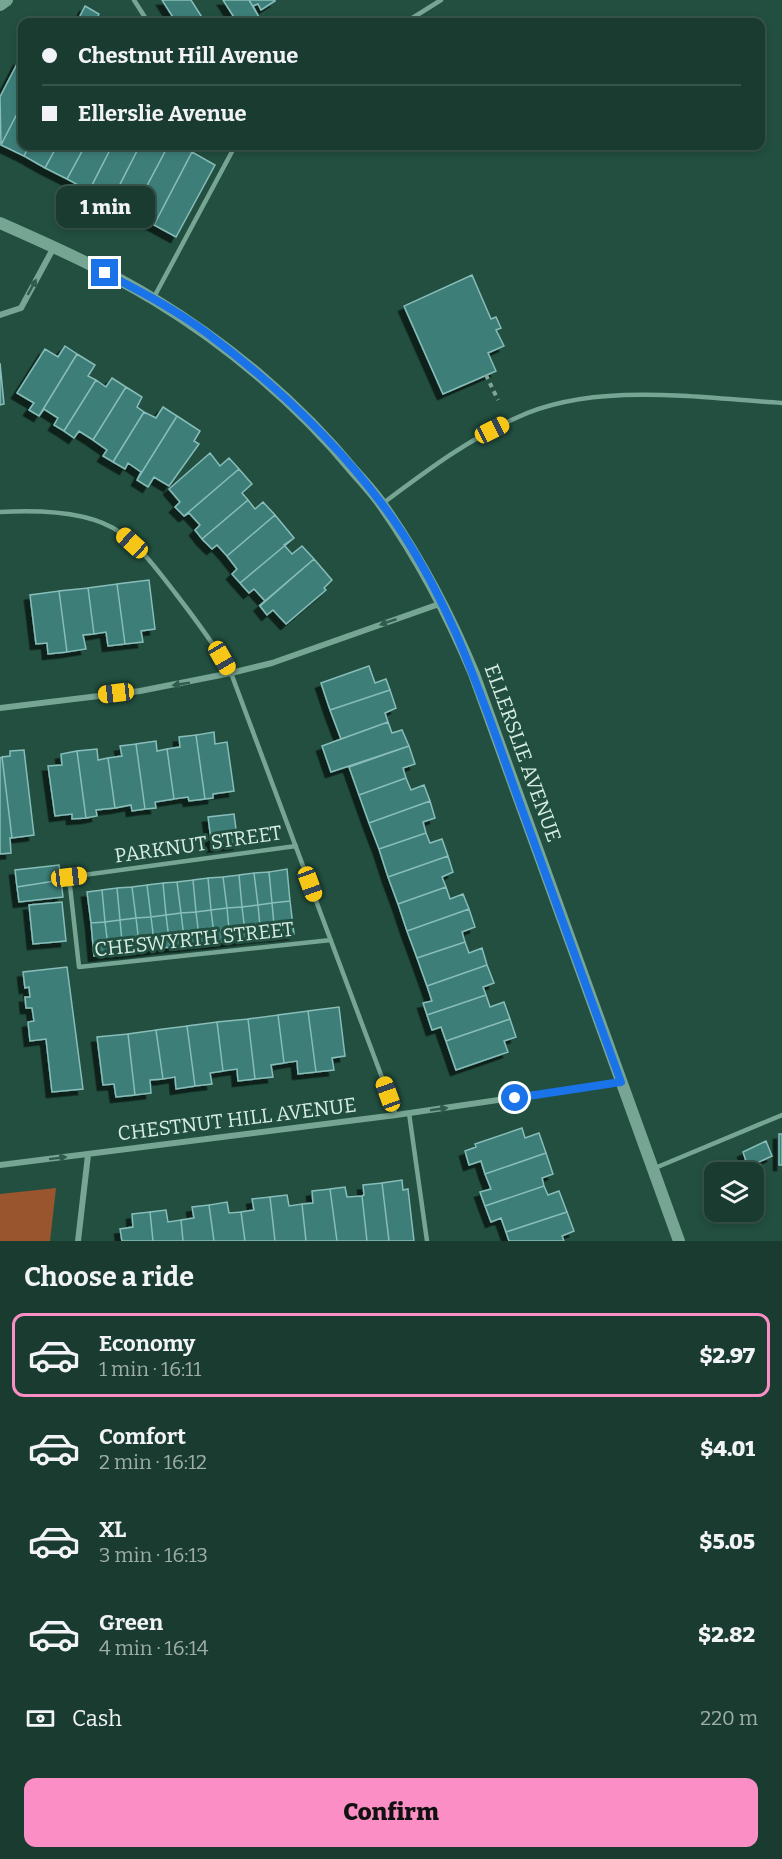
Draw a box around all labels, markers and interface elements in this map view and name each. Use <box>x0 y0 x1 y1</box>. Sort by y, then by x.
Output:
text: Chestnut Hill Avenue <box>78 42 298 69</box>
text: Ellerslie Avenue <box>78 100 247 127</box>
callout: 1 min <box>56 186 154 228</box>
text: 1 min <box>80 195 131 219</box>
route end <box>91 259 118 286</box>
one-way arrow <box>27 278 37 295</box>
car <box>472 414 512 446</box>
car <box>113 524 151 562</box>
one-way arrow <box>378 618 396 628</box>
car <box>205 638 239 678</box>
street label: ELLERSLIE AVENUE <box>480 661 566 845</box>
one-way arrow <box>171 680 190 689</box>
car <box>97 682 135 704</box>
street label: PARKNUT STREET <box>113 820 284 868</box>
car <box>295 864 325 904</box>
car <box>50 866 88 888</box>
street label: CHESWYRTH STREET <box>93 917 295 961</box>
car <box>373 1074 403 1114</box>
route start <box>501 1084 528 1111</box>
street label: CHESTNUT HILL AVENUE <box>116 1092 358 1146</box>
one-way arrow <box>429 1104 448 1113</box>
one-way arrow <box>49 1154 68 1163</box>
map controls <box>704 1162 764 1222</box>
button: layers <box>704 1162 764 1222</box>
text: Choose a ride <box>24 1261 194 1293</box>
icon: car <box>27 1328 81 1382</box>
text: Economy <box>99 1330 195 1357</box>
text: $2.97 <box>699 1342 755 1369</box>
text: 1 min · 16:11 <box>99 1357 201 1381</box>
icon: car <box>27 1421 81 1475</box>
text: Comfort <box>99 1423 186 1450</box>
text: $4.01 <box>700 1435 755 1462</box>
text: 2 min · 16:12 <box>99 1450 207 1474</box>
icon: car <box>27 1514 81 1568</box>
text: XL <box>99 1516 126 1543</box>
text: $5.05 <box>699 1528 755 1555</box>
text: 3 min · 16:13 <box>99 1543 208 1567</box>
icon: car <box>27 1607 81 1661</box>
text: Green <box>99 1609 163 1636</box>
text: $2.82 <box>698 1621 755 1648</box>
text: 4 min · 16:14 <box>99 1636 208 1660</box>
icon: cash <box>24 1702 57 1735</box>
text: Cash <box>72 1705 122 1732</box>
text: 220 m <box>700 1706 758 1730</box>
button: Confirm <box>24 1778 758 1847</box>

